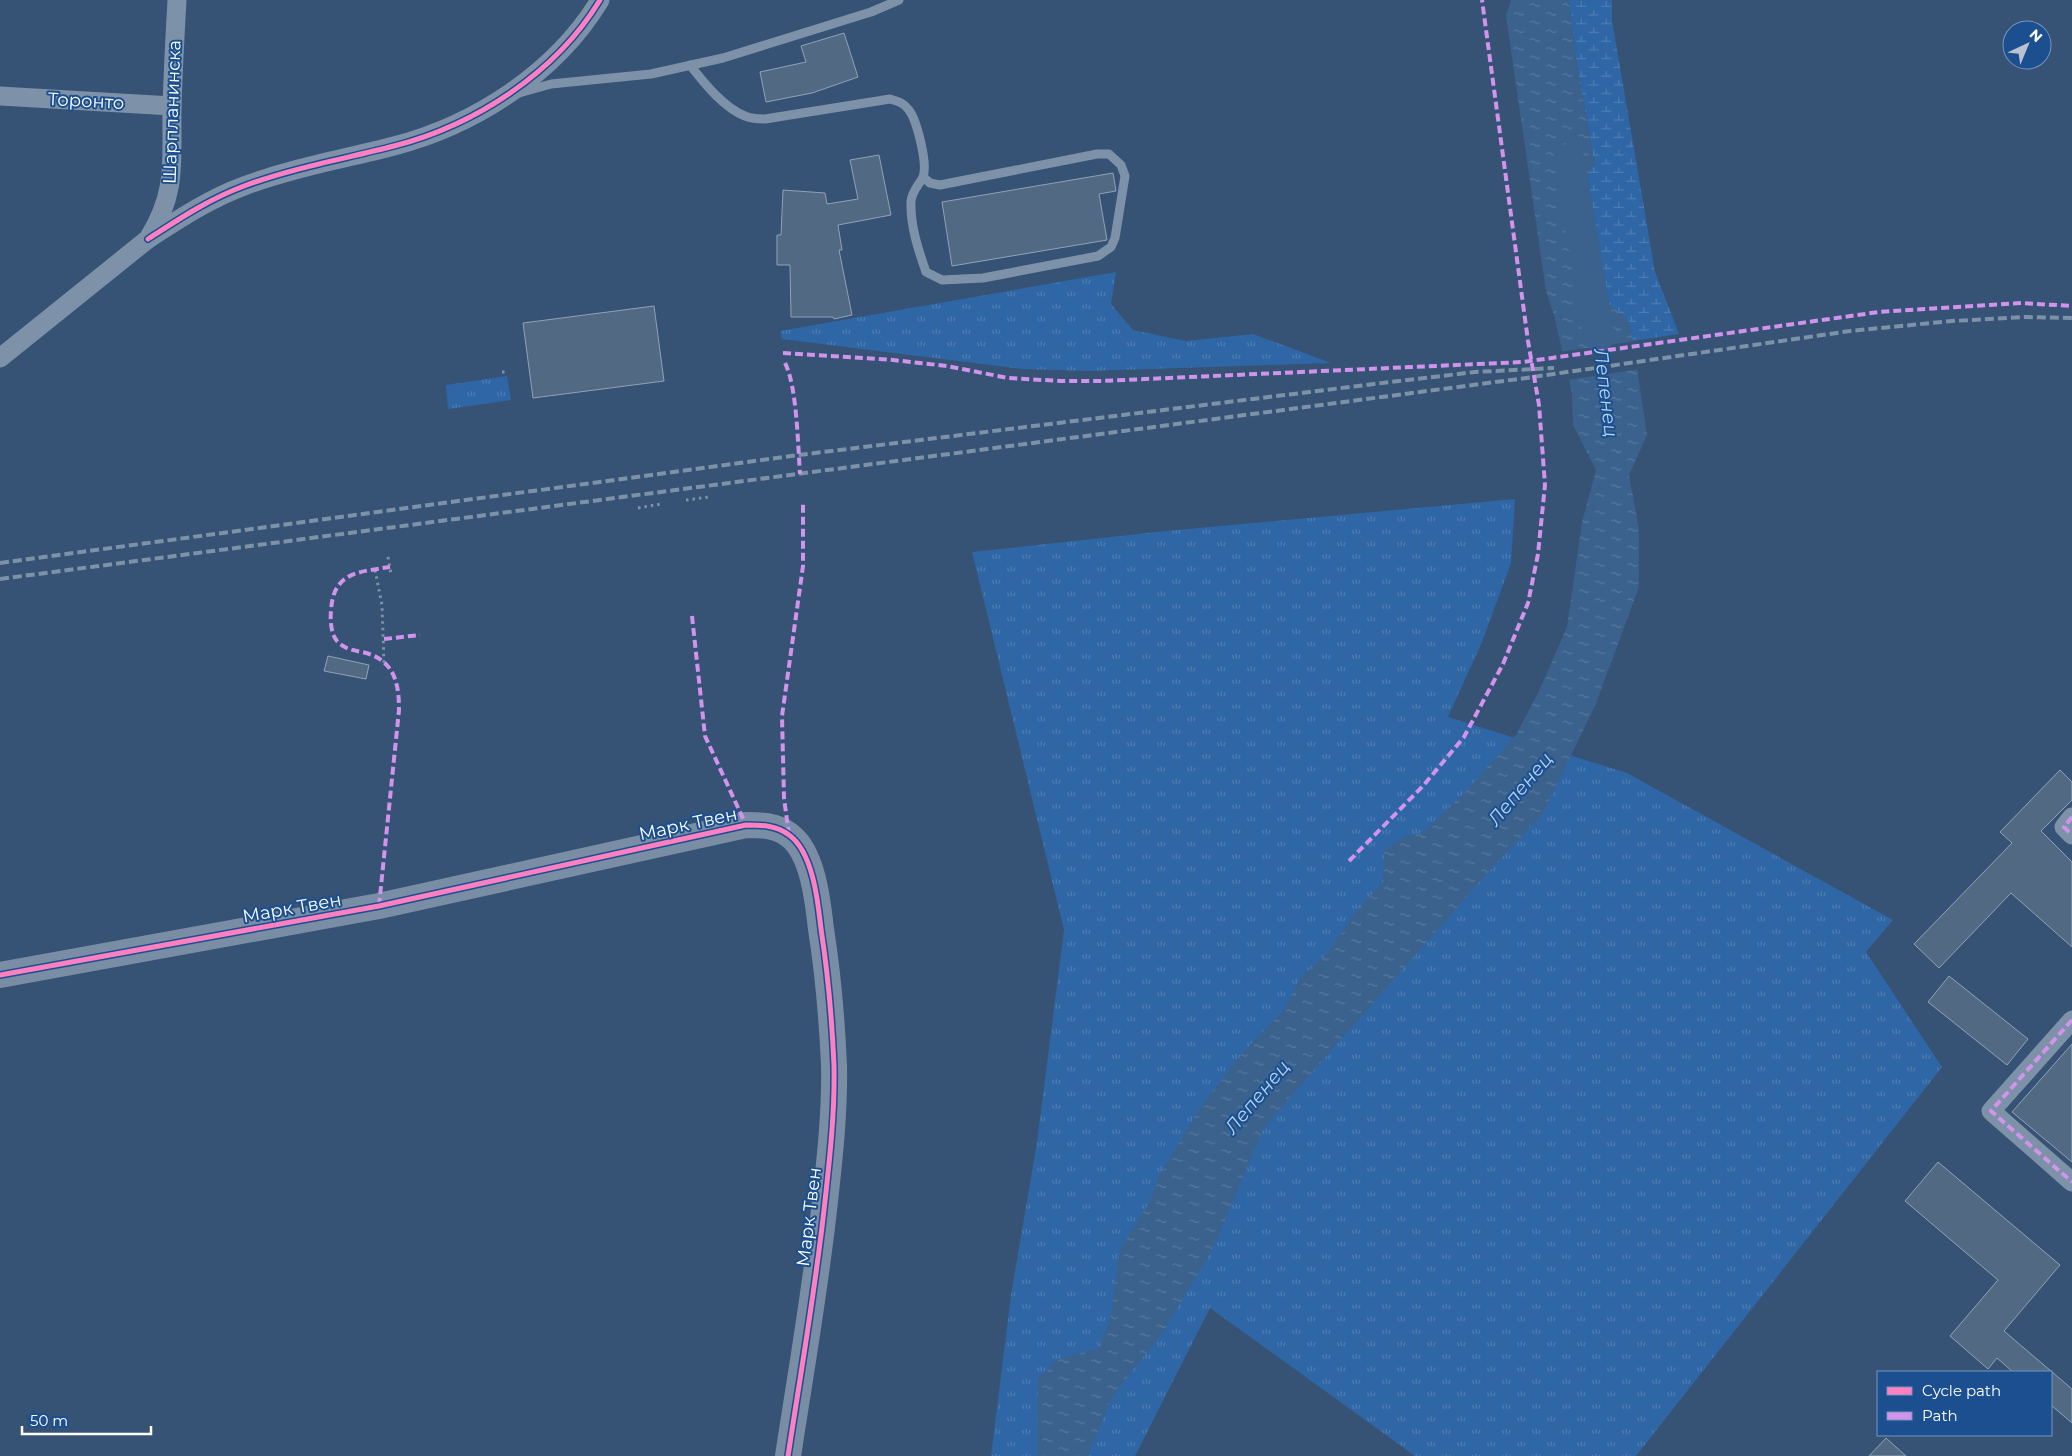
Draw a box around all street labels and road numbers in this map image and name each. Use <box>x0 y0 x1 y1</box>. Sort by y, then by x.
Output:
street label: Шарпланинска <box>158 40 186 184</box>
street label: Торонто <box>47 88 125 114</box>
street label: Марк Твен <box>637 803 739 845</box>
street label: Марк Твен <box>241 888 343 928</box>
street label: Марк Твен <box>792 1166 826 1268</box>

